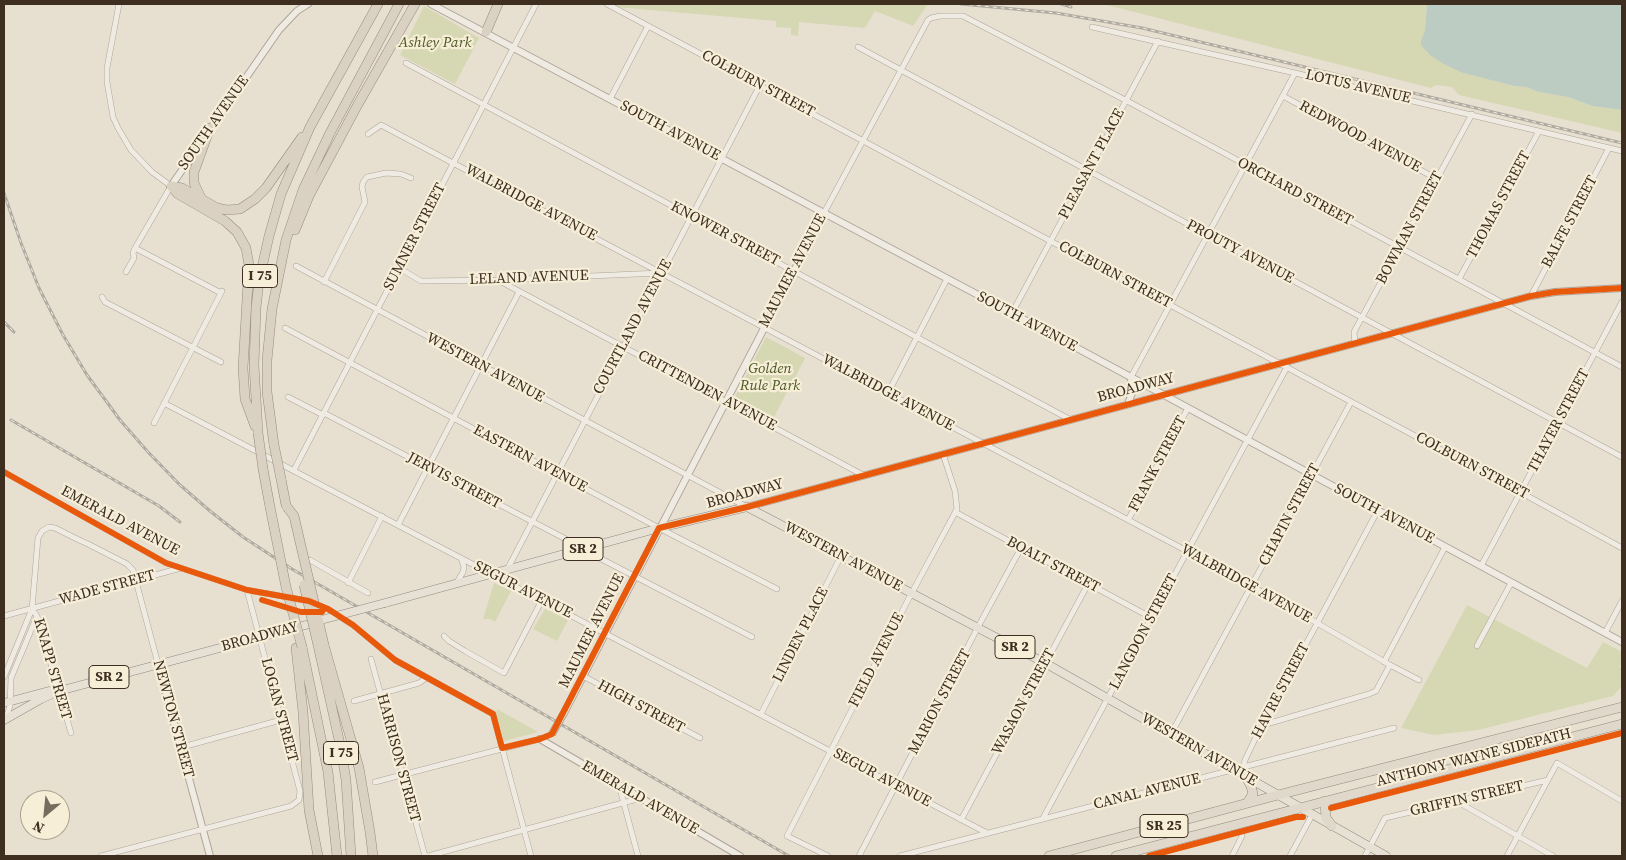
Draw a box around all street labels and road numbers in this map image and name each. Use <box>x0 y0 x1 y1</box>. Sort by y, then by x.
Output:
street label: COLBURN STREET <box>698 47 818 121</box>
street label: LOTUS AVENUE <box>1304 66 1412 108</box>
street label: SOUTH AVENUE <box>175 72 253 174</box>
street label: SOUTH AVENUE <box>617 97 723 165</box>
street label: REDWOOD AVENUE <box>1296 97 1424 177</box>
street label: PLEASANT PLACE <box>1055 106 1129 222</box>
street label: THOMAS STREET <box>1463 148 1535 262</box>
street label: ORCHARD STREET <box>1234 154 1356 230</box>
street label: WALBRIDGE AVENUE <box>462 161 600 245</box>
street label: BOWMAN STREET <box>1373 169 1447 287</box>
street label: BALFE STREET <box>1538 173 1602 271</box>
street label: SUMNER STREET <box>380 180 450 294</box>
street label: KNOWER STREET <box>667 198 783 270</box>
street label: MAUMEE AVENUE <box>755 211 831 331</box>
street label: PROUTY AVENUE <box>1183 216 1297 288</box>
street label: COLBURN STREET <box>1055 238 1175 312</box>
street label: COURTLAND AVENUE <box>590 256 676 398</box>
road number: I 75 <box>242 264 278 288</box>
street label: LELAND AVENUE <box>469 267 589 289</box>
street label: SOUTH AVENUE <box>974 288 1080 356</box>
street label: WESTERN AVENUE <box>423 329 547 407</box>
street label: CRITTENDEN AVENUE <box>635 347 779 435</box>
street label: WALBRIDGE AVENUE <box>819 351 957 435</box>
street label: THAYER STREET <box>1524 366 1594 476</box>
street label: BROADWAY <box>1095 369 1177 407</box>
street label: FRANK STREET <box>1125 413 1191 515</box>
street label: EASTERN AVENUE <box>470 421 590 497</box>
street label: COLBURN STREET <box>1412 429 1532 503</box>
street label: JERVIS STREET <box>404 449 504 513</box>
street label: CHAPIN STREET <box>1255 461 1325 569</box>
street label: BROADWAY <box>704 475 786 513</box>
street label: SOUTH AVENUE <box>1331 480 1437 548</box>
street label: EMERALD AVENUE <box>58 482 182 560</box>
street label: WESTERN AVENUE <box>781 518 905 596</box>
street label: BOALT STREET <box>1003 533 1103 597</box>
road number: SR 2 <box>563 538 603 560</box>
street label: WALBRIDGE AVENUE <box>1177 541 1315 627</box>
street label: SEGUR AVENUE <box>471 557 575 623</box>
street label: WADE STREET <box>57 567 157 609</box>
street label: MAUMEE AVENUE <box>555 571 629 691</box>
street label: LANGDON STREET <box>1106 571 1182 693</box>
street label: LINDEN PLACE <box>769 584 833 686</box>
street label: FIELD AVENUE <box>845 610 909 710</box>
street label: KNAPP STREET <box>29 616 75 722</box>
street label: BROADWAY <box>219 618 301 656</box>
road number: SR 2 <box>995 636 1035 659</box>
street label: HAVRE STREET <box>1248 640 1314 742</box>
street label: MARION STREET <box>905 646 975 758</box>
street label: WASAON STREET <box>988 646 1060 758</box>
street label: LOGAN STREET <box>256 656 302 764</box>
street label: NEWTON STREET <box>149 658 197 780</box>
road number: SR 2 <box>89 666 129 689</box>
street label: HIGH STREET <box>594 677 688 737</box>
street label: HARRISON STREET <box>372 692 424 824</box>
street label: WESTERN AVENUE <box>1138 709 1260 791</box>
street label: ANTHONY WAYNE SIDEPATH <box>1375 725 1573 791</box>
road number: I 75 <box>324 741 358 764</box>
street label: SEGUR AVENUE <box>830 745 934 811</box>
street label: EMERALD AVENUE <box>578 757 702 839</box>
street label: CANAL AVENUE <box>1092 770 1202 814</box>
street label: GRIFFIN STREET <box>1408 777 1526 821</box>
road number: SR 25 <box>1140 814 1188 838</box>

